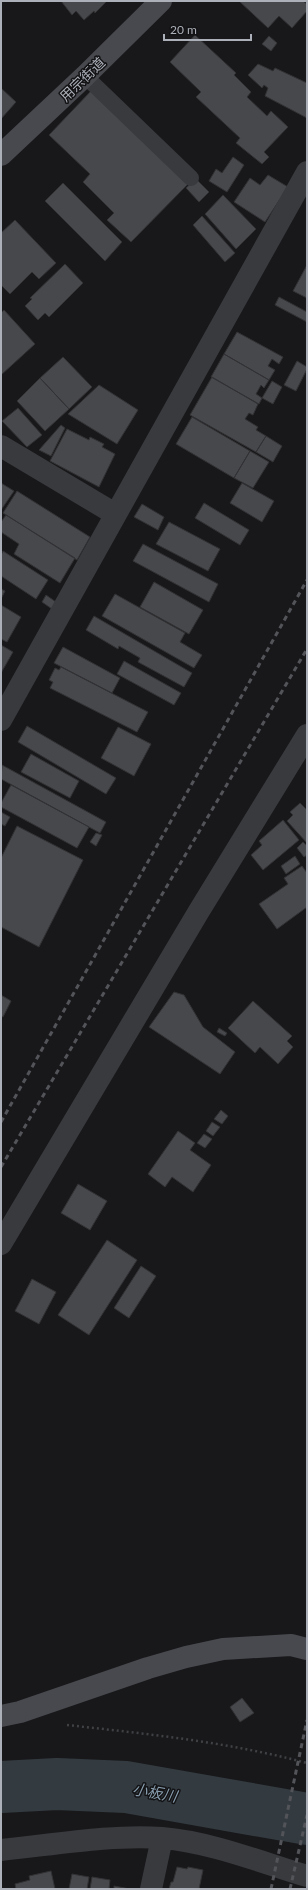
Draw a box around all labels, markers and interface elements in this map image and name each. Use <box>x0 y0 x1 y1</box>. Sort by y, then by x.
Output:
scale bar <box>164 16 251 42</box>
text: 20 m <box>170 22 197 37</box>
street label: 用宗街道 <box>56 53 108 105</box>
water label: 小板川 <box>131 1779 181 1805</box>

